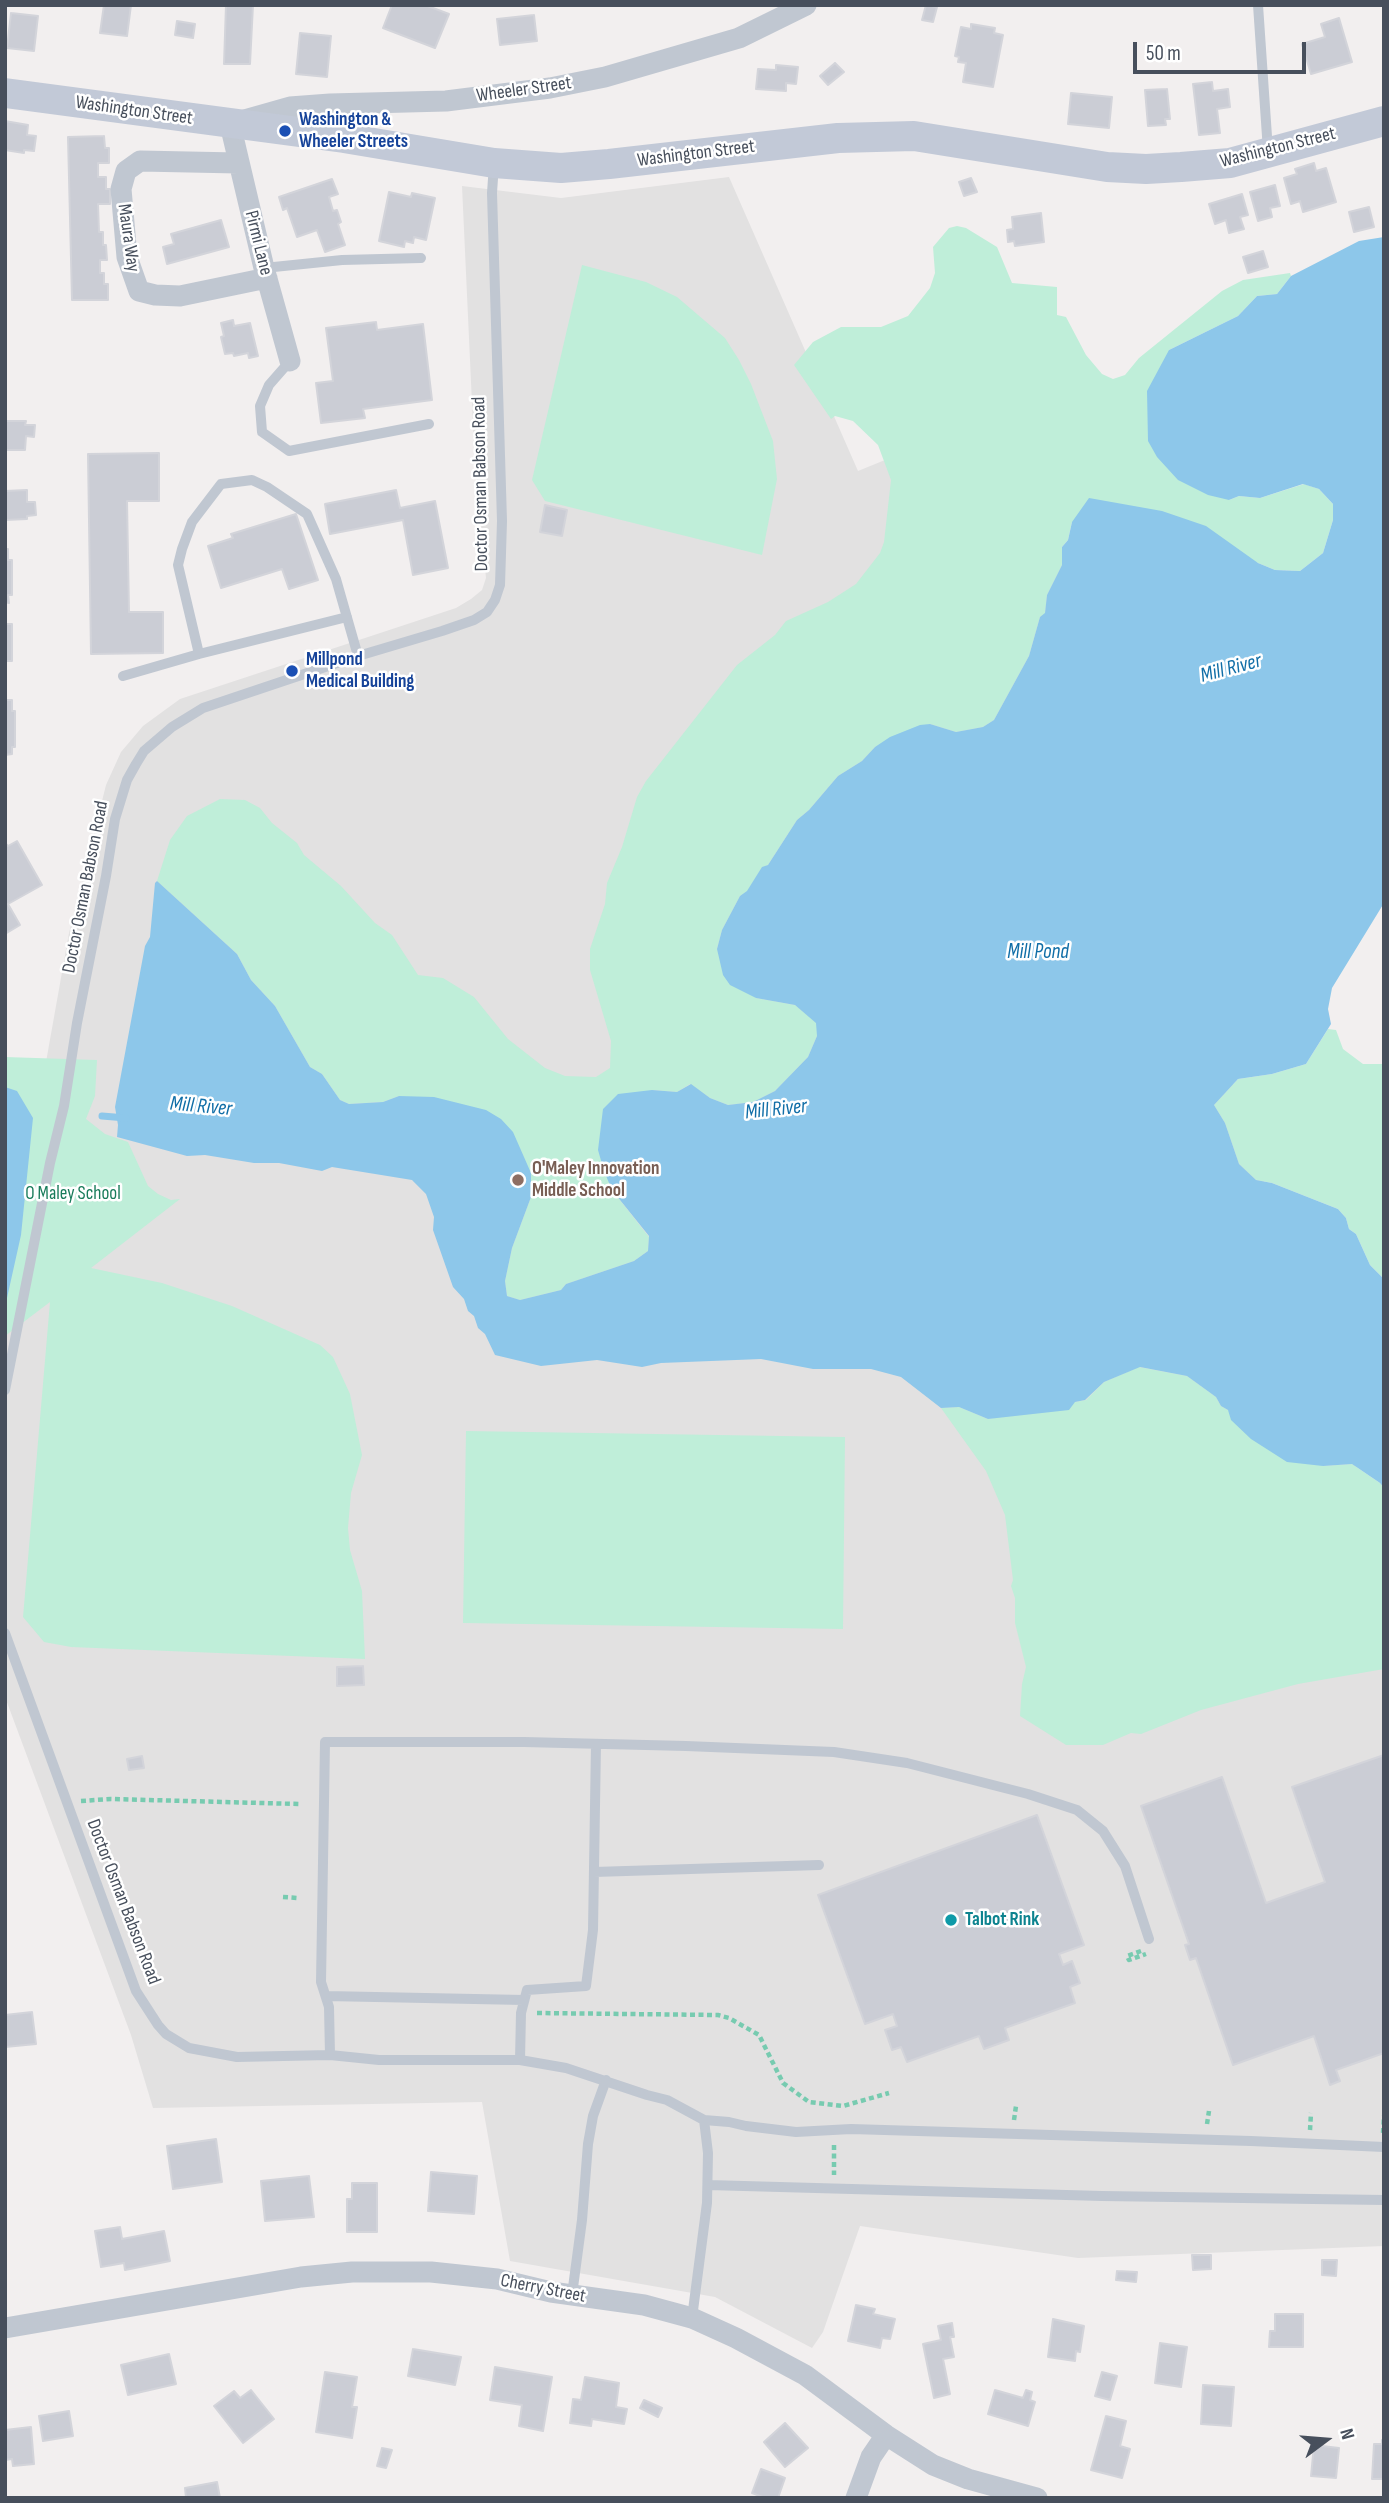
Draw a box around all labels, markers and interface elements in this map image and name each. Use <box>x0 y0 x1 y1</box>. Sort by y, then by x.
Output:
scale bar <box>1137 28 1310 72</box>
text: 50 m <box>1146 41 1181 66</box>
street label: Wheeler Street <box>475 72 573 108</box>
street label: Washington Street <box>74 91 194 131</box>
place label: Washington & Wheeler Streets <box>299 109 408 153</box>
marker: Washington & Wheeler Streets <box>277 123 293 139</box>
street label: Washington Street <box>1218 123 1338 173</box>
street label: Washington Street <box>636 135 756 173</box>
street label: Maura Way <box>112 203 144 273</box>
street label: Pirmi Lane <box>239 208 277 278</box>
street label: Doctor Osman Babson Road <box>468 396 494 572</box>
place label: Millpond Medical Building <box>306 649 414 693</box>
water label: Mill River <box>1198 649 1264 689</box>
marker: Millpond Medical Building <box>284 663 300 679</box>
street label: Doctor Osman Babson Road <box>58 799 114 975</box>
water label: Mill Pond <box>1007 940 1069 966</box>
water label: Mill River <box>169 1092 233 1122</box>
water label: Mill River <box>744 1094 808 1126</box>
place label: O'Maley Innovation Middle School <box>532 1158 659 1202</box>
marker: O'Maley Innovation Middle School <box>510 1172 526 1188</box>
park label: O Maley School <box>25 1183 121 1205</box>
street label: Doctor Osman Babson Road <box>81 1816 165 1988</box>
place label: Talbot Rink <box>965 1909 1039 1931</box>
marker: Talbot Rink <box>943 1912 959 1928</box>
street label: Cherry Street <box>498 2270 588 2308</box>
north arrow <box>1291 2405 1361 2475</box>
text: N <box>1334 2426 1359 2442</box>

